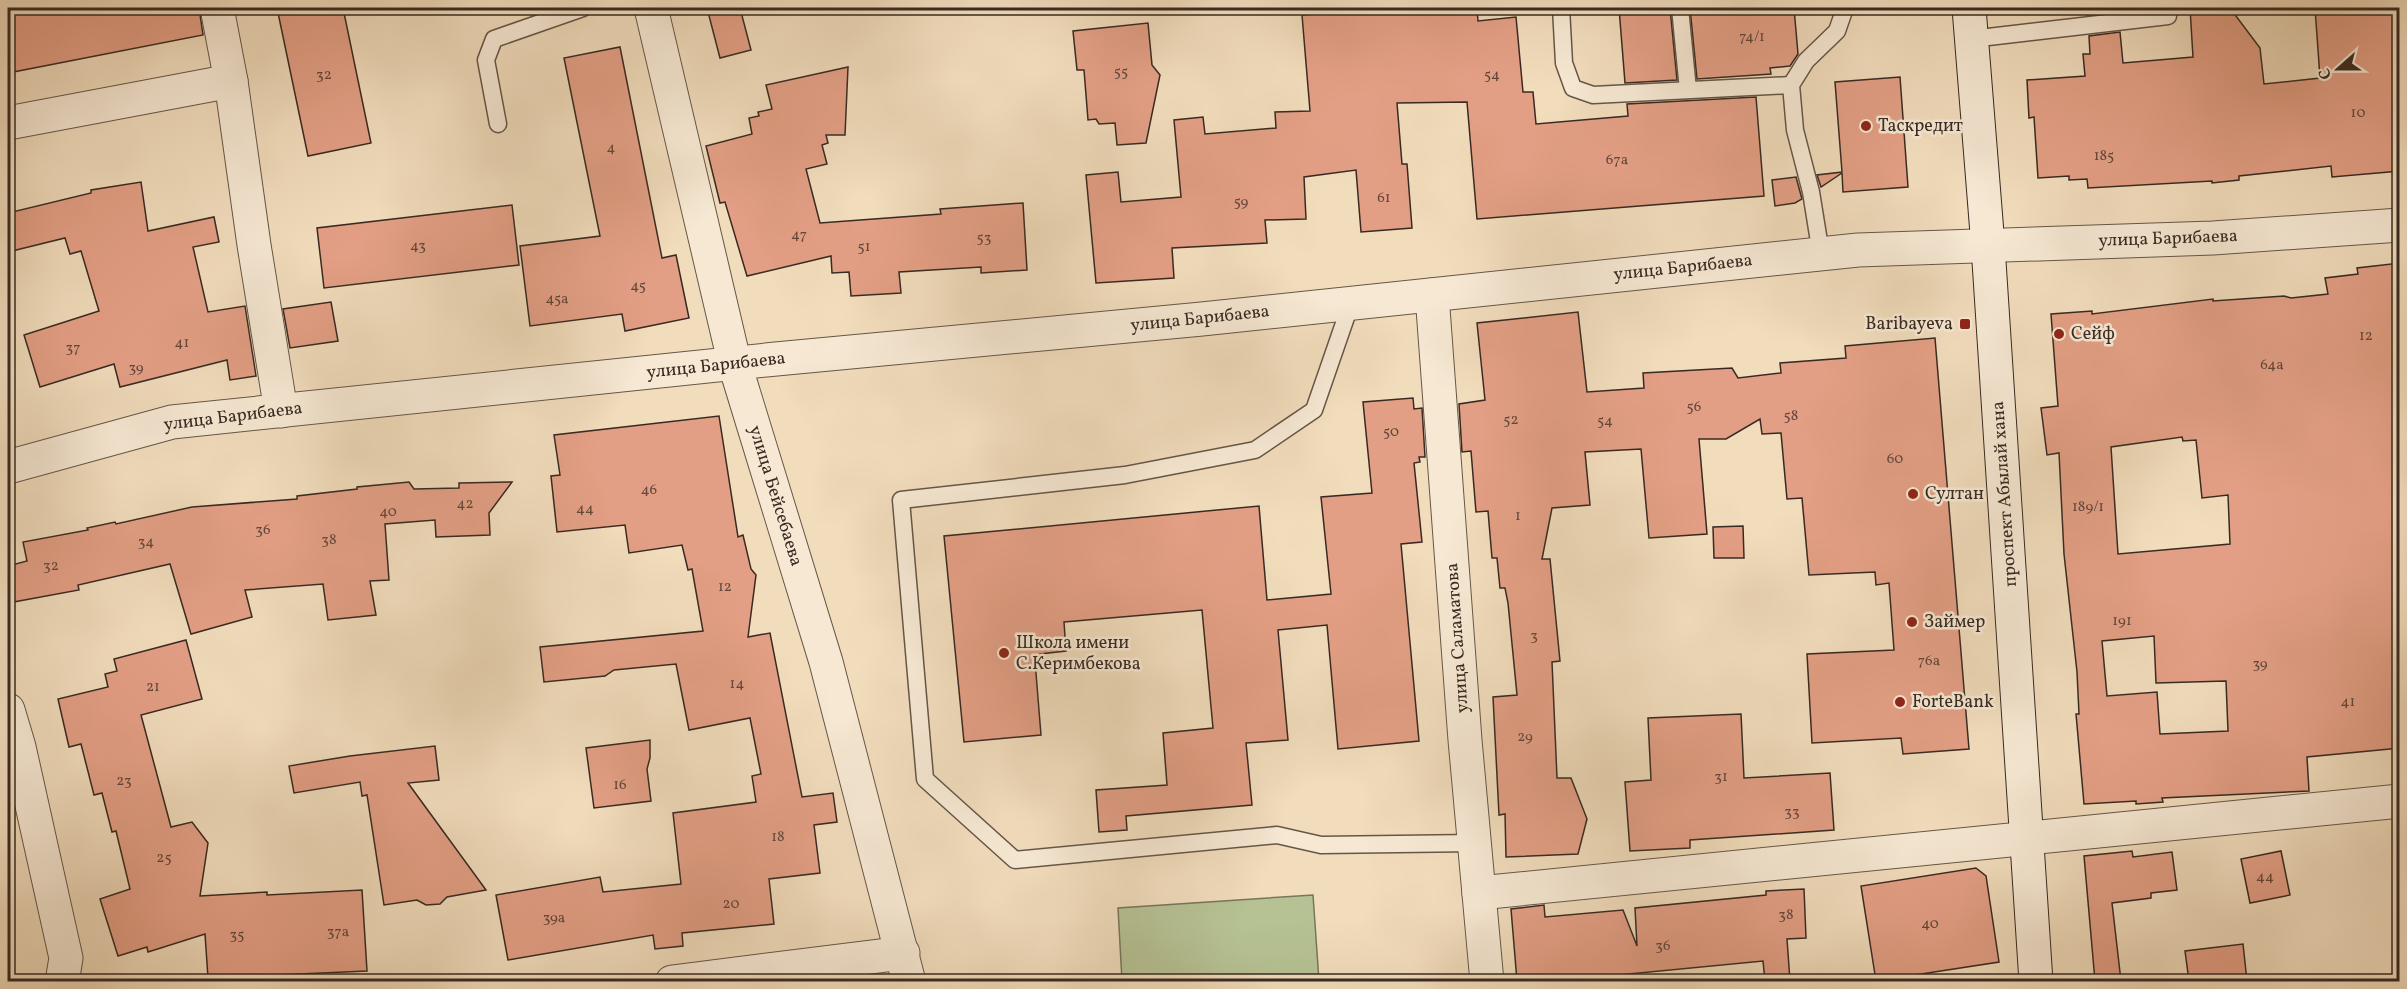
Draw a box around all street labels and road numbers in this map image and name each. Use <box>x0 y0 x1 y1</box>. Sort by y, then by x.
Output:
street label: улица Барибаева <box>2098 224 2238 254</box>
street label: улица Барибаева <box>1612 248 1754 288</box>
street label: улица Барибаева <box>1129 299 1271 339</box>
street label: улица Барибаева <box>645 346 787 386</box>
street label: улица Барибаева <box>162 396 304 438</box>
street label: проспект Абылай хана <box>1986 400 2024 588</box>
street label: улица Бейсебаева <box>742 423 808 569</box>
street label: улица Саламатова <box>1440 562 1476 714</box>

